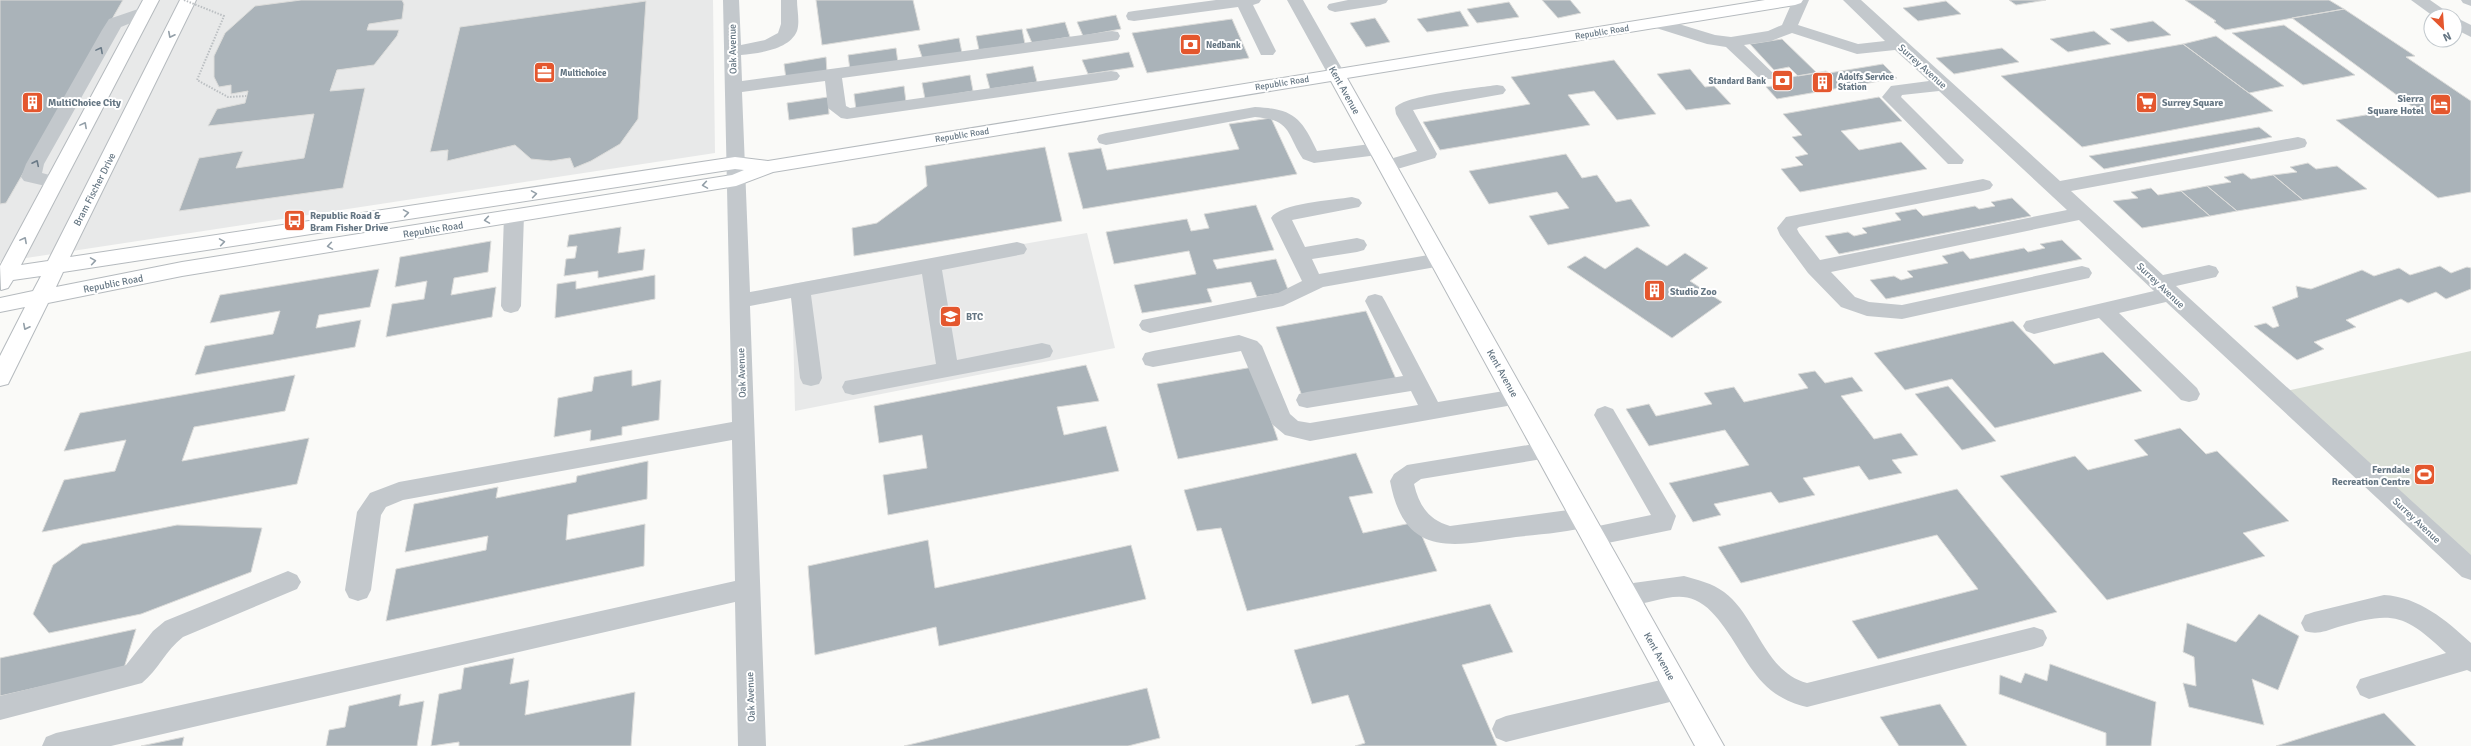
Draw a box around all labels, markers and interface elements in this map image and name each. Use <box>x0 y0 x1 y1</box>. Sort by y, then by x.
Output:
north arrow <box>2423 8 2463 48</box>
street label: Republic Road <box>1574 23 1630 42</box>
street label: Oak Avenue <box>727 24 739 74</box>
text: N <box>2441 29 2453 44</box>
one-way arrow <box>168 31 176 38</box>
bank icon: Nedbank <box>1177 32 1203 58</box>
place label: Nedbank <box>1206 40 1241 51</box>
street label: Surrey Avenue <box>1896 42 1949 92</box>
one-way arrow <box>95 47 102 54</box>
office icon: Multichoice <box>532 60 558 86</box>
street label: Kent Avenue <box>1326 64 1362 117</box>
place label: Multichoice <box>560 68 607 79</box>
bank icon: Standard Bank <box>1769 68 1795 94</box>
building icon: Adolfs Service Station <box>1810 69 1836 95</box>
place label: Adolfs Service Station <box>1838 72 1895 93</box>
street label: Republic Road <box>1254 74 1310 93</box>
place label: Standard Bank <box>1709 76 1766 87</box>
building icon: MultiChoice City <box>19 89 45 115</box>
supermarket icon: Surrey Square <box>2133 89 2159 115</box>
hotel icon: Sierra Square Hotel <box>2427 91 2453 117</box>
place label: Sierra Square Hotel <box>2368 93 2424 117</box>
place label: MultiChoice City <box>48 97 121 109</box>
place label: Surrey Square <box>2162 97 2223 109</box>
one-way arrow <box>80 122 87 129</box>
street label: Republic Road <box>934 126 990 145</box>
street label: Bram Fischer Drive <box>71 151 119 228</box>
one-way arrow <box>31 160 39 167</box>
one-way arrow <box>702 180 708 189</box>
one-way arrow <box>531 190 537 199</box>
bus stop icon: Republic Road & Bram Fisher Drive <box>281 208 307 234</box>
one-way arrow <box>402 209 409 218</box>
place label: Republic Road & Bram Fisher Drive <box>310 210 388 234</box>
one-way arrow <box>484 215 490 224</box>
street label: Republic Road <box>402 219 464 241</box>
one-way arrow <box>19 237 26 244</box>
one-way arrow <box>219 238 225 247</box>
one-way arrow <box>327 241 333 250</box>
one-way arrow <box>90 257 96 266</box>
street label: Surrey Avenue <box>2134 260 2187 311</box>
street label: Republic Road <box>82 272 144 296</box>
building icon: Studio Zoo <box>1641 278 1667 304</box>
place label: Studio Zoo <box>1670 286 1717 298</box>
school or university icon: BTC <box>937 303 963 329</box>
place label: BTC <box>966 311 983 323</box>
one-way arrow <box>23 323 31 330</box>
street label: Kent Avenue <box>1484 347 1520 400</box>
street label: Oak Avenue <box>735 348 749 398</box>
sports icon: Ferndale Recreation Centre <box>2412 462 2438 488</box>
place label: Ferndale Recreation Centre <box>2332 464 2410 488</box>
street label: Surrey Avenue <box>2390 495 2443 546</box>
street label: Kent Avenue <box>1641 630 1677 683</box>
street label: Oak Avenue <box>744 672 758 722</box>

